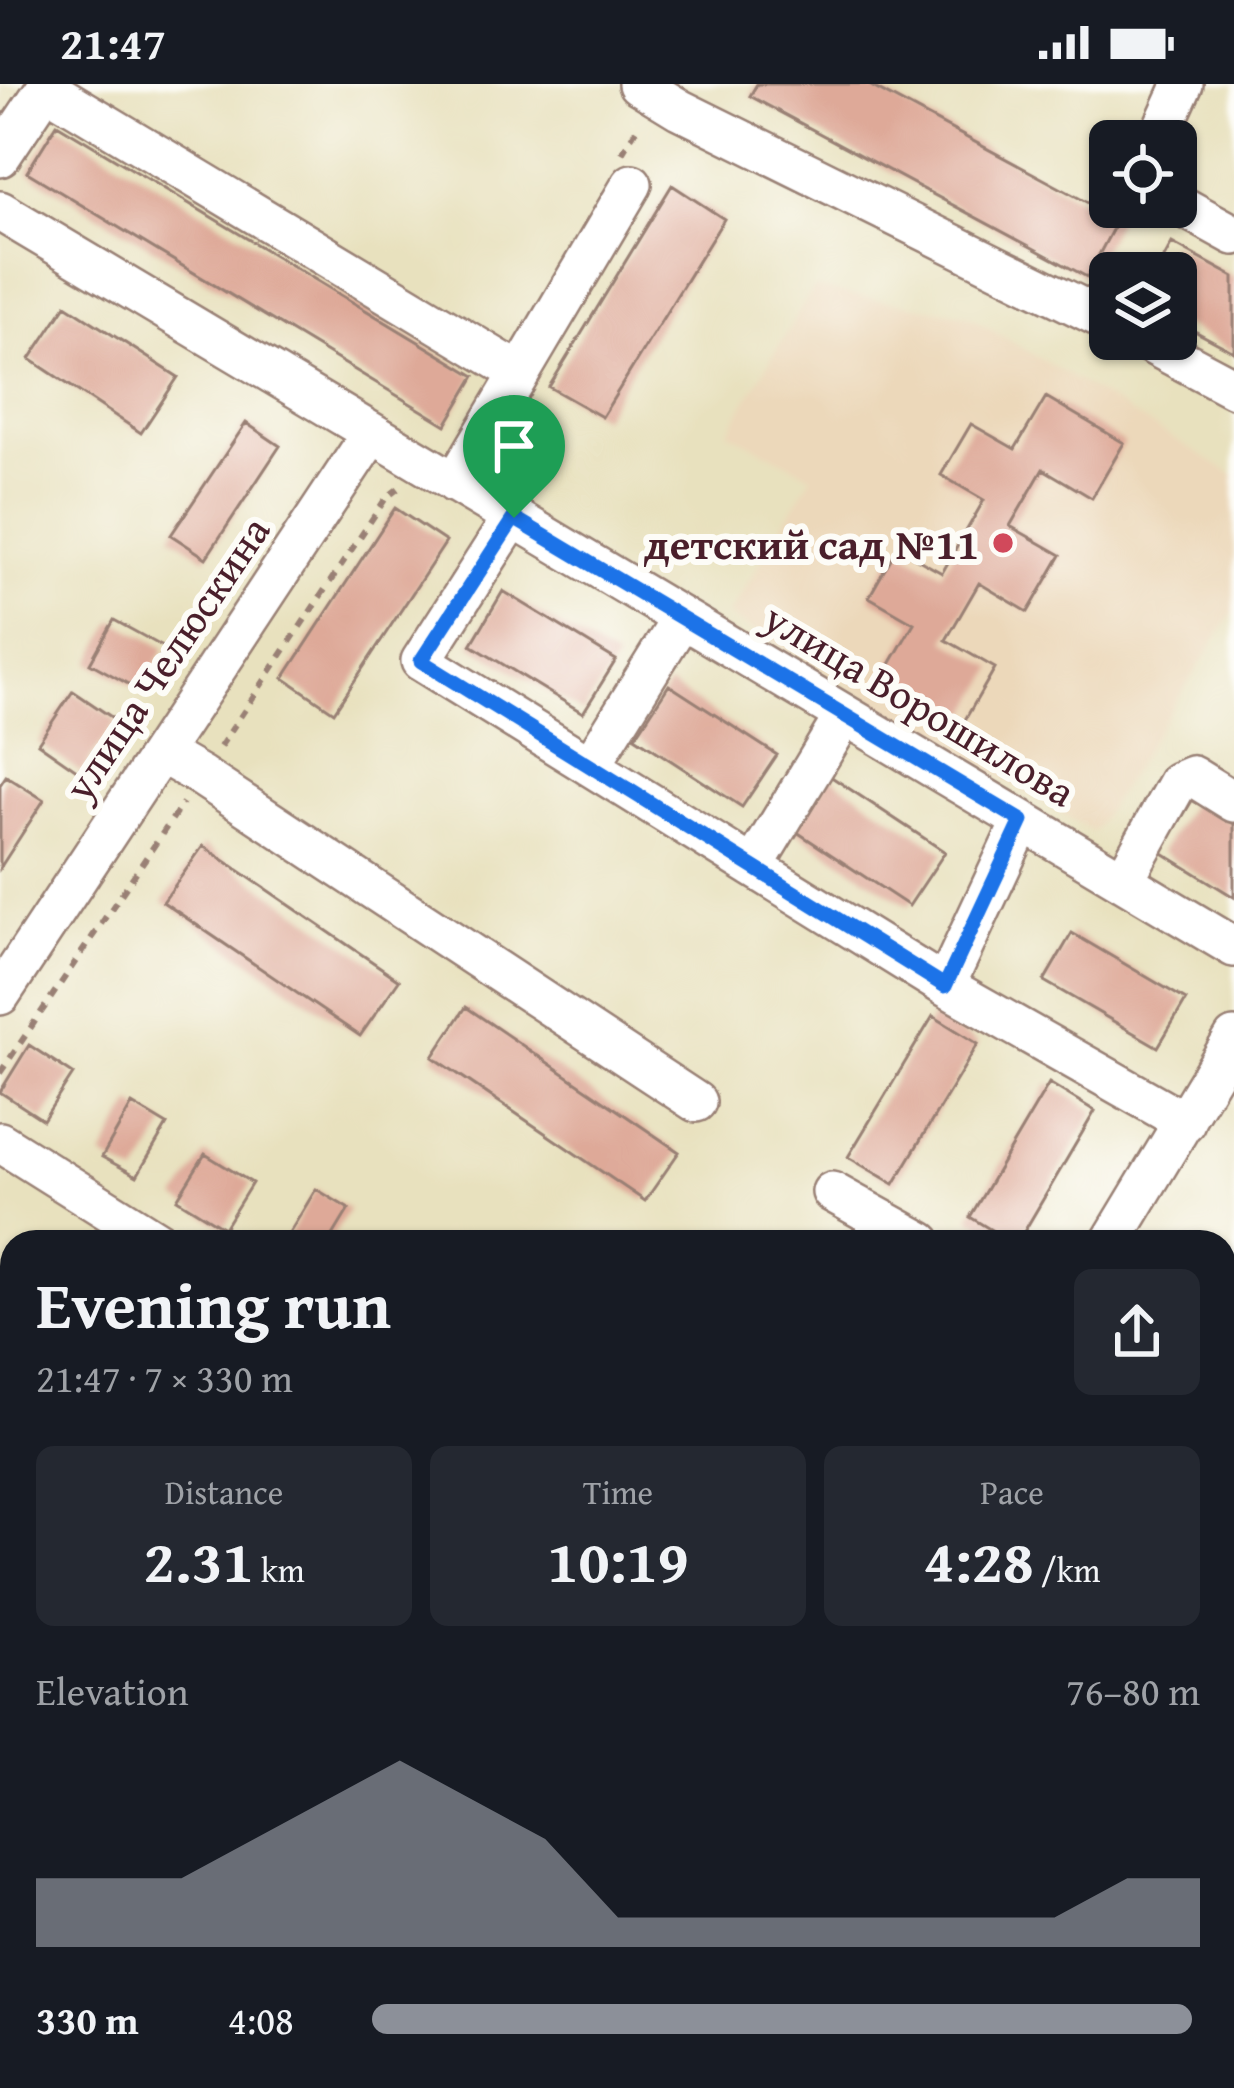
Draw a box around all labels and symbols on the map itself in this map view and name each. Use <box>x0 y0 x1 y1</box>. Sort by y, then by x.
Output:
pin <box>463 395 565 518</box>
street label: улица Челюскина <box>47 504 284 813</box>
place label: детский сад №11 <box>644 513 979 574</box>
marker: детский сад №11 <box>990 530 1016 556</box>
street label: улица Ворошилова <box>752 586 1087 821</box>

